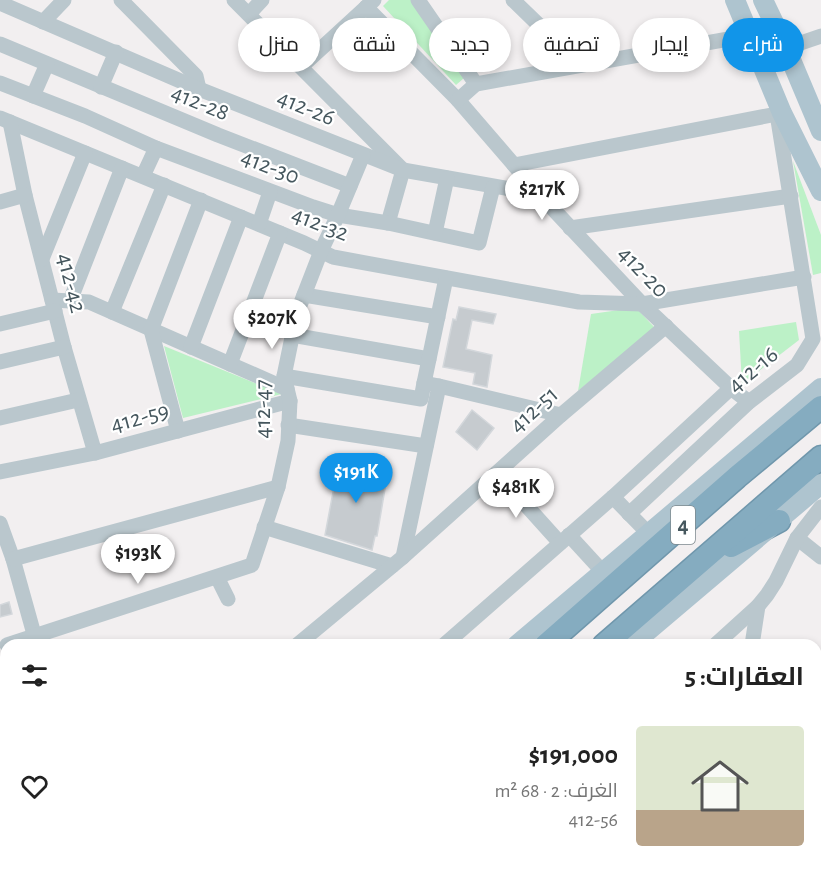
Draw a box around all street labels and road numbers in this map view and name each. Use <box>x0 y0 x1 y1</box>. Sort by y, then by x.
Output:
street label: 412-28 <box>168 81 232 125</box>
street label: 412-26 <box>274 86 338 130</box>
street label: 412-30 <box>237 145 303 189</box>
street label: 412-32 <box>288 202 352 246</box>
street label: 412-20 <box>613 241 673 303</box>
street label: 412-42 <box>52 251 90 315</box>
street label: 412-16 <box>723 342 783 398</box>
street label: 412-47 <box>251 379 275 439</box>
street label: 412-51 <box>505 382 563 438</box>
street label: 412-59 <box>108 399 172 437</box>
road number: 4 <box>671 506 695 544</box>

